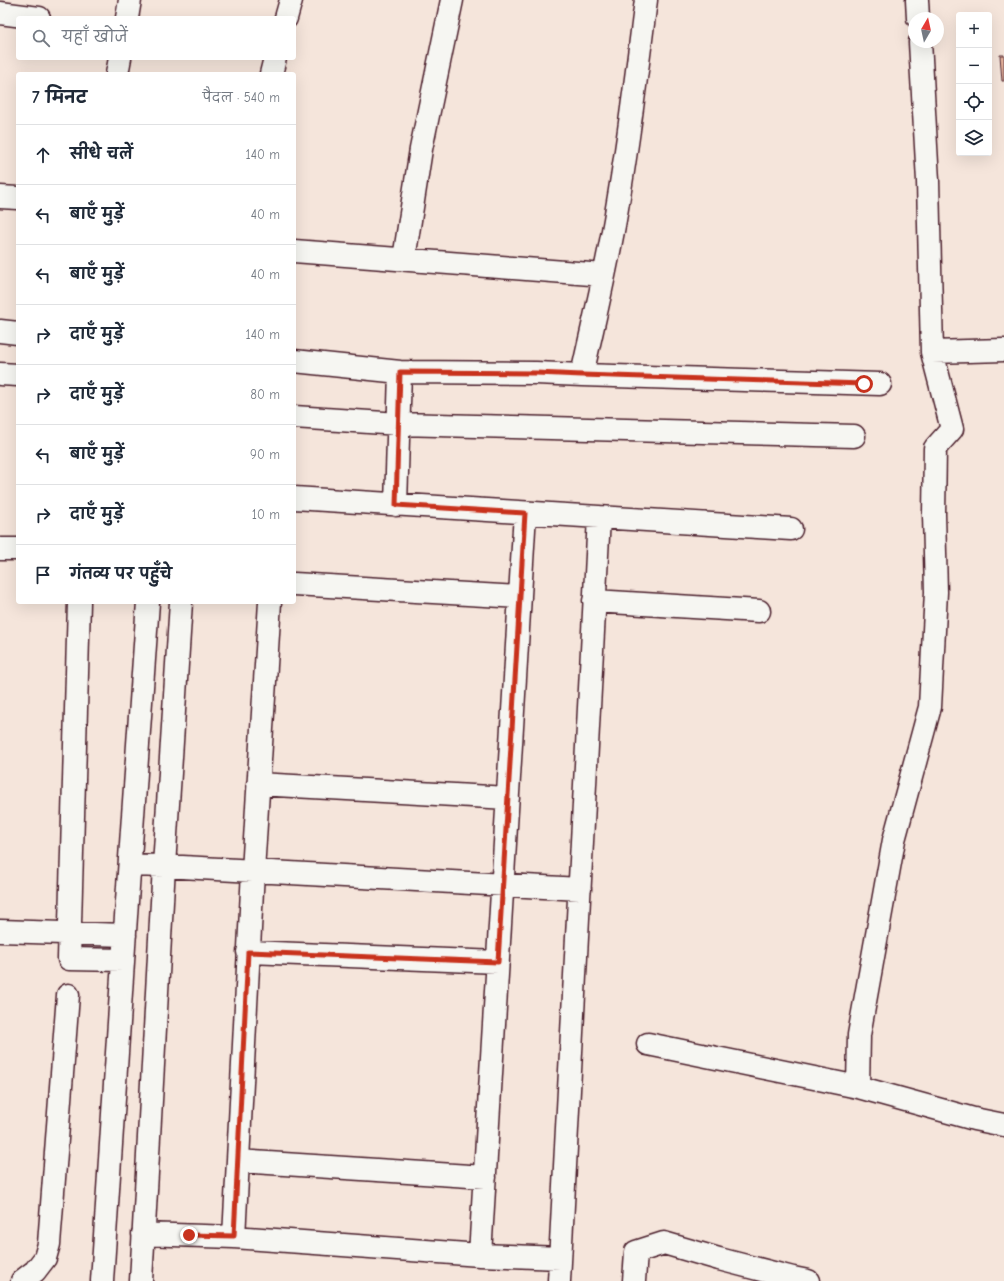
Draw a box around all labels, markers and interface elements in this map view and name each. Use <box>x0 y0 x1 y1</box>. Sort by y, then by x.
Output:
north arrow <box>908 12 944 48</box>
map controls <box>956 12 992 156</box>
button: + <box>956 12 992 48</box>
search box <box>16 16 296 60</box>
icon: search <box>30 27 52 49</box>
text: यहाँ खोजें <box>62 28 128 46</box>
button: − <box>956 48 992 84</box>
button: locate <box>956 84 992 120</box>
text: 7 मिनट <box>32 88 87 107</box>
text: पैदल · 540 m <box>203 90 280 105</box>
button: layers <box>956 120 992 156</box>
icon: ahead <box>32 144 54 166</box>
text: सीधे चलें <box>70 145 133 163</box>
text: 140 m <box>246 147 280 162</box>
icon: left <box>32 204 54 226</box>
text: बाएँ मुड़ें <box>70 205 124 223</box>
text: 40 m <box>251 207 280 222</box>
icon: left <box>32 264 54 286</box>
text: बाएँ मुड़ें <box>70 265 124 283</box>
text: 40 m <box>251 267 280 282</box>
icon: right <box>32 324 54 346</box>
text: दाएँ मुड़ें <box>70 325 124 343</box>
text: 140 m <box>246 327 280 342</box>
route start <box>855 375 873 393</box>
icon: right <box>32 384 54 406</box>
text: दाएँ मुड़ें <box>70 385 124 403</box>
text: 80 m <box>250 387 280 402</box>
icon: left <box>32 444 54 466</box>
text: बाएँ मुड़ें <box>70 445 124 463</box>
text: 90 m <box>250 447 280 462</box>
icon: right <box>32 504 54 526</box>
text: दाएँ मुड़ें <box>70 505 124 523</box>
text: 10 m <box>252 507 280 522</box>
icon: arrive <box>32 564 54 586</box>
text: गंतव्य पर पहुँचे <box>70 565 172 583</box>
route end <box>180 1226 198 1244</box>

